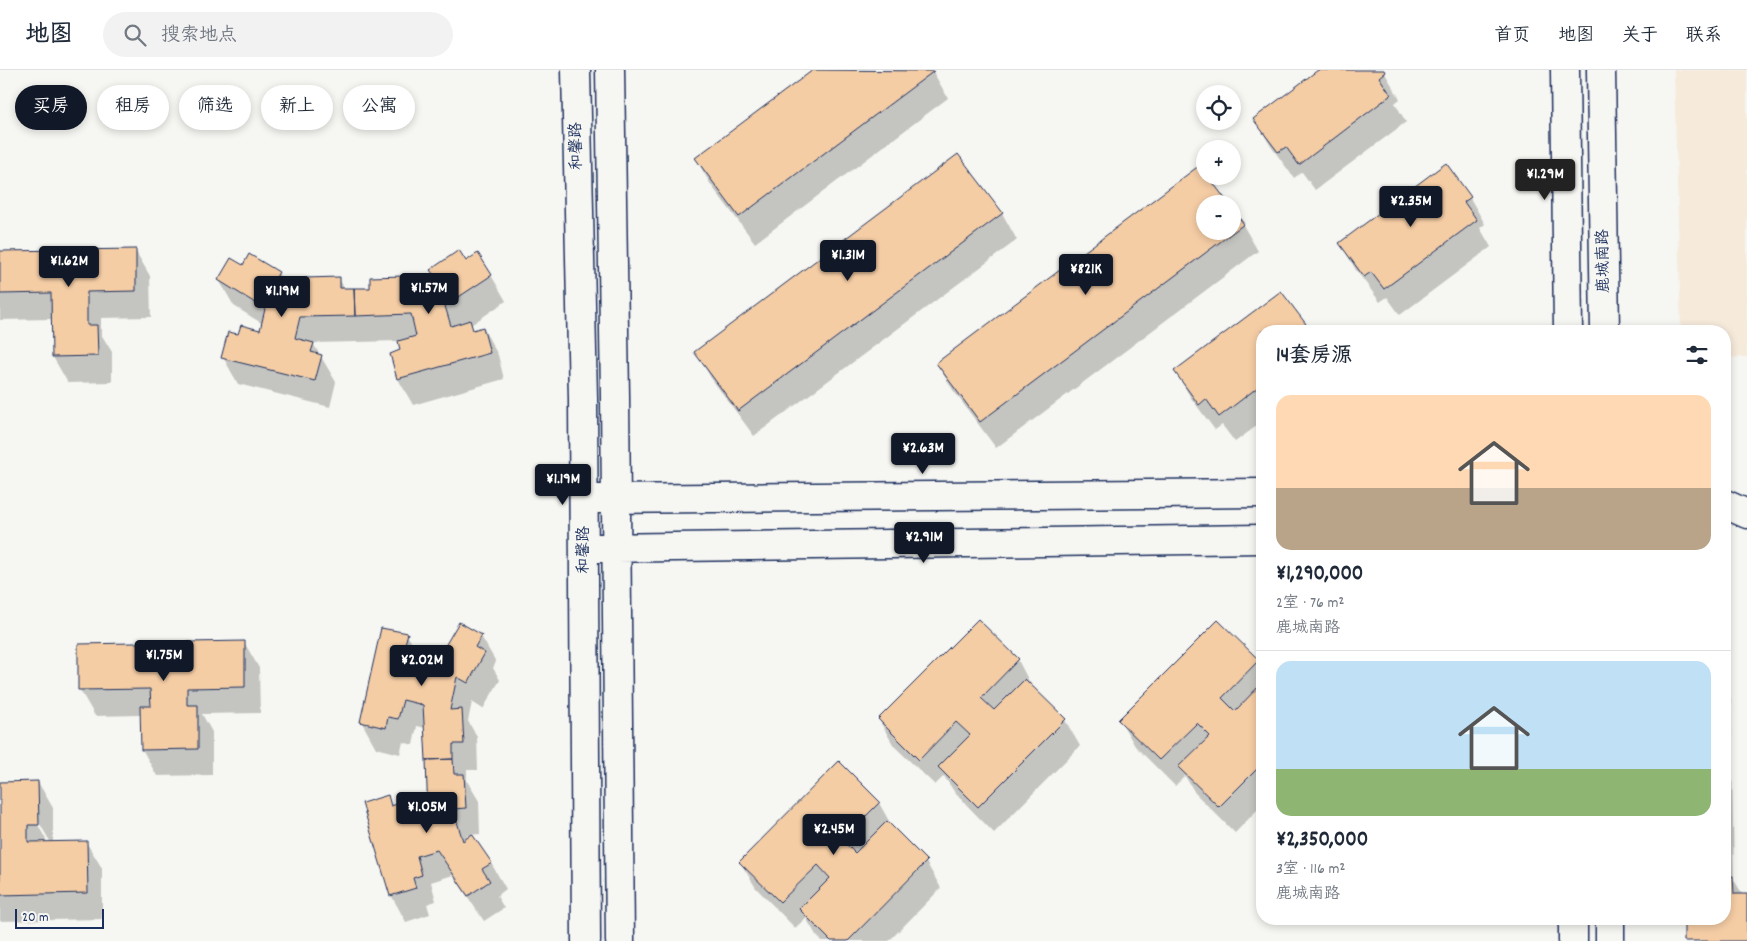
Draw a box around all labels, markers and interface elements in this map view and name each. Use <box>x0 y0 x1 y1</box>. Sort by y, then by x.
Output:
search box <box>103 12 453 57</box>
text: 地图 <box>25 19 73 53</box>
icon: search <box>121 21 149 49</box>
text: 搜索地点 <box>161 23 237 50</box>
text: 首页 <box>1494 24 1530 49</box>
text: 地图 <box>1558 24 1594 49</box>
text: 关于 <box>1622 24 1658 49</box>
text: 联系 <box>1686 24 1722 49</box>
chip: 买房 <box>15 85 87 130</box>
chip: 租房 <box>97 85 169 130</box>
chip: 筛选 <box>179 85 251 130</box>
chip: 新上 <box>261 85 333 130</box>
chip: 公寓 <box>343 85 415 130</box>
map controls <box>1196 85 1241 240</box>
button: locate <box>1196 85 1241 130</box>
street label: 和馨路 <box>565 122 589 170</box>
button: + <box>1196 140 1241 185</box>
pin: ¥1.29M <box>1504 158 1586 201</box>
text: ¥1.29M <box>1526 163 1564 186</box>
pin: ¥2.35M <box>1370 186 1452 228</box>
text: ¥2.35M <box>1390 190 1432 213</box>
button: − <box>1196 195 1241 240</box>
street label: 鹿城南路 <box>1592 229 1616 293</box>
pin: ¥1.31M <box>807 240 889 282</box>
text: ¥1.31M <box>831 244 865 267</box>
pin: ¥1.62M <box>28 246 110 288</box>
text: ¥1.62M <box>50 250 88 273</box>
pin: ¥821K <box>1051 254 1121 296</box>
text: ¥821K <box>1070 258 1102 281</box>
pin: ¥1.57M <box>388 272 470 315</box>
pin: ¥1.19M <box>241 276 323 318</box>
text: ¥1.57M <box>411 277 447 300</box>
text: ¥1.19M <box>265 280 299 303</box>
icon: filters <box>1683 341 1711 369</box>
text: 14套房源 <box>1276 342 1352 372</box>
icon: home <box>1449 428 1539 518</box>
pin: ¥2.63M <box>882 432 964 475</box>
text: ¥2.63M <box>902 437 944 460</box>
pin: ¥1.19M <box>522 464 604 506</box>
text: ¥1.19M <box>546 468 580 491</box>
pin: ¥2.91M <box>883 522 965 564</box>
street label: 和馨路 <box>573 526 596 574</box>
text: ¥2.91M <box>905 526 943 549</box>
text: ¥1,290,000 <box>1276 560 1363 590</box>
text: 2室 · 76 m² <box>1276 592 1344 615</box>
text: 鹿城南路 <box>1276 617 1340 640</box>
pin: ¥1.75M <box>123 640 205 682</box>
text: ¥1.75M <box>146 644 182 667</box>
pin: ¥2.02M <box>381 644 463 687</box>
text: ¥2.02M <box>401 649 443 672</box>
icon: home <box>1449 693 1539 783</box>
pin: ¥1.05M <box>386 792 468 834</box>
text: ¥1.05M <box>407 796 447 819</box>
pin: ¥2.45M <box>793 814 875 856</box>
text: ¥2.45M <box>814 818 854 841</box>
text: ¥2,350,000 <box>1276 826 1368 856</box>
text: 3室 · 116 m² <box>1276 858 1345 881</box>
text: 鹿城南路 <box>1276 883 1340 906</box>
scale bar <box>15 906 104 929</box>
text: 20 m <box>22 908 49 928</box>

